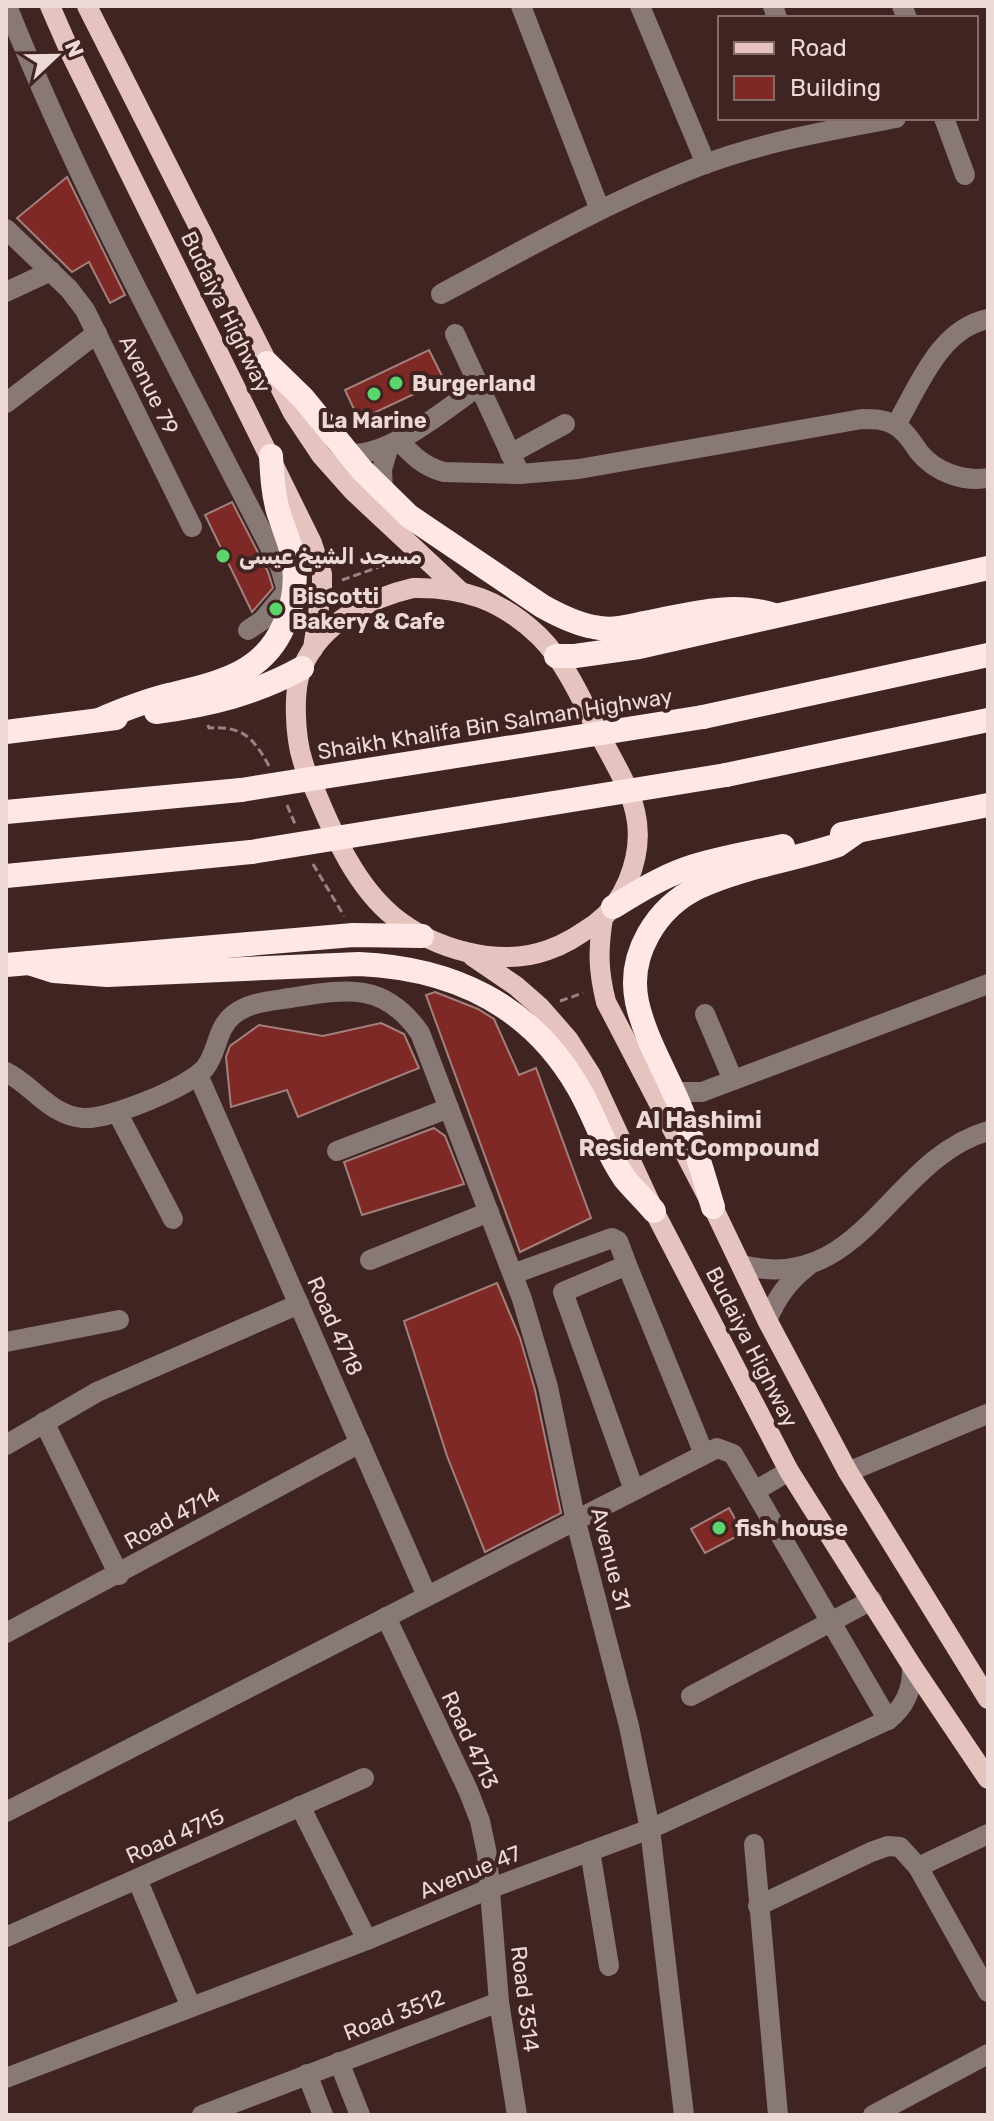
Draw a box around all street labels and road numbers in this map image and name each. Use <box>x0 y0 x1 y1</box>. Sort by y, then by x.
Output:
street label: Budaiya Highway <box>175 227 277 397</box>
street label: Avenue 79 <box>113 331 185 439</box>
street label: Shaikh Khalifa Bin Salman Highway <box>316 683 674 765</box>
street label: Budaiya Highway <box>700 1262 804 1432</box>
street label: Road 4718 <box>301 1272 369 1380</box>
street label: Road 4714 <box>119 1481 225 1555</box>
street label: Avenue 31 <box>585 1505 637 1613</box>
street label: Road 4713 <box>436 1687 504 1793</box>
street label: Road 4715 <box>122 1802 228 1870</box>
street label: Avenue 47 <box>415 1839 525 1905</box>
street label: Road 3514 <box>505 1944 545 2054</box>
street label: Road 3512 <box>340 1983 448 2047</box>

